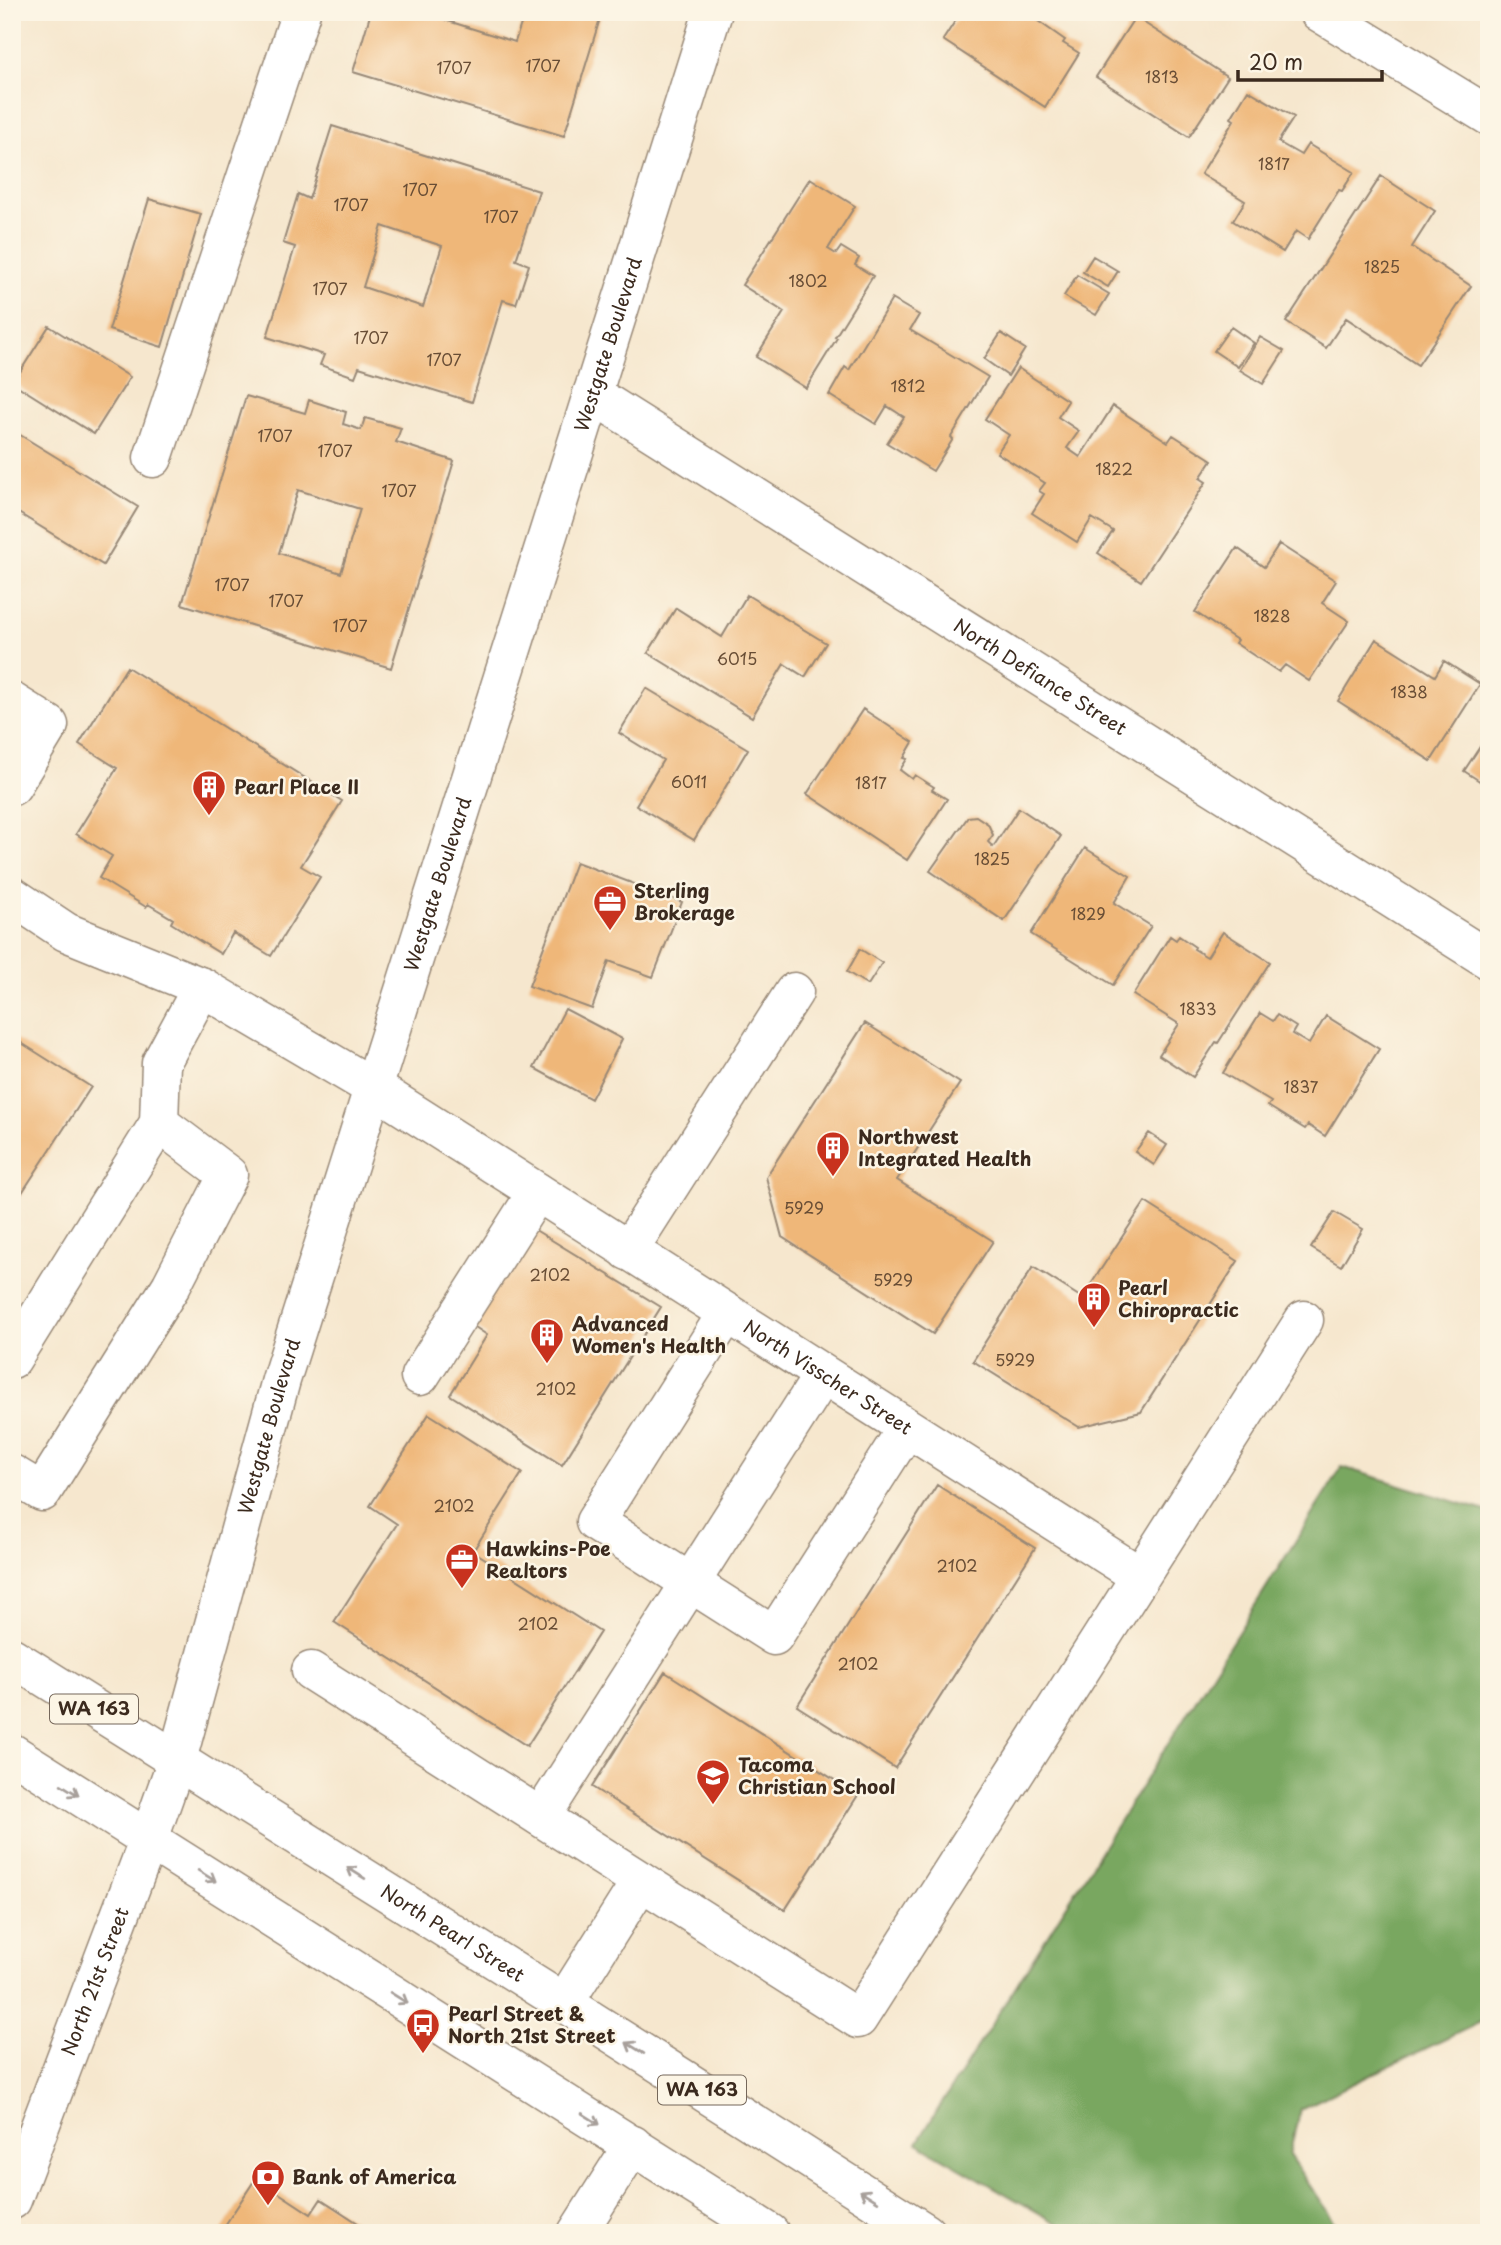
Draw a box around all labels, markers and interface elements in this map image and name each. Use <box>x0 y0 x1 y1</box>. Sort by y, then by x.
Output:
scale bar <box>1238 38 1382 82</box>
text: 20 m <box>1249 45 1303 77</box>
house number: 1707 <box>525 53 561 77</box>
house number: 1707 <box>436 55 472 79</box>
house number: 1813 <box>1145 64 1179 88</box>
house number: 1817 <box>1258 151 1290 175</box>
house number: 1707 <box>402 177 438 201</box>
house number: 1707 <box>333 192 369 216</box>
house number: 1707 <box>483 204 519 228</box>
street label: Westgate Boulevard <box>566 253 648 435</box>
house number: 1825 <box>1364 254 1400 278</box>
house number: 1802 <box>788 268 828 292</box>
house number: 1707 <box>312 276 348 300</box>
house number: 1707 <box>353 325 389 349</box>
house number: 1707 <box>426 347 462 371</box>
house number: 1812 <box>890 373 926 397</box>
house number: 1707 <box>257 423 293 447</box>
house number: 1707 <box>317 438 353 462</box>
house number: 1822 <box>1095 456 1133 480</box>
house number: 1707 <box>381 478 417 502</box>
house number: 1707 <box>214 572 250 596</box>
house number: 1707 <box>268 588 304 612</box>
house number: 1828 <box>1254 603 1290 627</box>
street label: North Defiance Street <box>949 611 1133 741</box>
house number: 1707 <box>332 613 368 637</box>
house number: 6015 <box>717 646 757 670</box>
house number: 1838 <box>1390 679 1428 703</box>
building icon: Pearl Place II <box>190 768 228 817</box>
house number: 6011 <box>671 769 707 793</box>
house number: 1817 <box>855 770 887 794</box>
place label: Pearl Place II <box>234 772 359 800</box>
street label: Westgate Boulevard <box>396 793 477 975</box>
house number: 1825 <box>974 846 1010 870</box>
place label: Sterling Brokerage <box>634 876 735 926</box>
office icon: Sterling Brokerage <box>591 883 629 932</box>
house number: 1829 <box>1070 901 1106 925</box>
house number: 1833 <box>1179 996 1217 1020</box>
house number: 1837 <box>1284 1074 1319 1098</box>
place label: Northwest Integrated Health <box>858 1122 1031 1172</box>
building icon: Northwest Integrated Health <box>814 1129 852 1178</box>
house number: 5929 <box>784 1195 824 1219</box>
house number: 2102 <box>529 1262 571 1286</box>
house number: 5929 <box>873 1267 913 1291</box>
place label: Pearl Chiropractic <box>1118 1273 1239 1323</box>
building icon: Pearl Chiropractic <box>1075 1280 1113 1329</box>
place label: Advanced Women's Health <box>572 1309 726 1359</box>
street label: North Visscher Street <box>739 1312 918 1440</box>
building icon: Advanced Women's Health <box>528 1316 566 1365</box>
street label: Westgate Boulevard <box>230 1334 306 1517</box>
house number: 5929 <box>995 1347 1035 1371</box>
house number: 2102 <box>535 1376 577 1400</box>
house number: 2102 <box>433 1493 475 1517</box>
place label: Hawkins-Poe Realtors <box>486 1534 611 1584</box>
office icon: Hawkins-Poe Realtors <box>443 1541 481 1590</box>
house number: 2102 <box>936 1553 978 1577</box>
house number: 2102 <box>517 1611 559 1635</box>
house number: 2102 <box>837 1651 879 1675</box>
road number: WA 163 <box>50 1694 138 1724</box>
place label: Tacoma Christian School <box>738 1750 896 1800</box>
school or university icon: Tacoma Christian School <box>694 1757 732 1806</box>
one-way arrow <box>60 1783 80 1797</box>
one-way arrow <box>347 1865 367 1879</box>
one-way arrow <box>197 1868 216 1883</box>
street label: North Pearl Street <box>376 1877 531 1988</box>
street label: North 21st Street <box>53 1903 135 2059</box>
one-way arrow <box>389 1991 409 2005</box>
place label: Pearl Street & North 21st Street <box>448 1999 616 2049</box>
bus stop icon: Pearl Street & North 21st Street <box>404 2006 442 2055</box>
one-way arrow <box>626 2041 646 2055</box>
road number: WA 163 <box>658 2076 746 2104</box>
one-way arrow <box>581 2113 601 2127</box>
bank icon: Bank of America <box>249 2158 287 2207</box>
place label: Bank of America <box>292 2162 457 2190</box>
one-way arrow <box>859 2189 879 2203</box>

